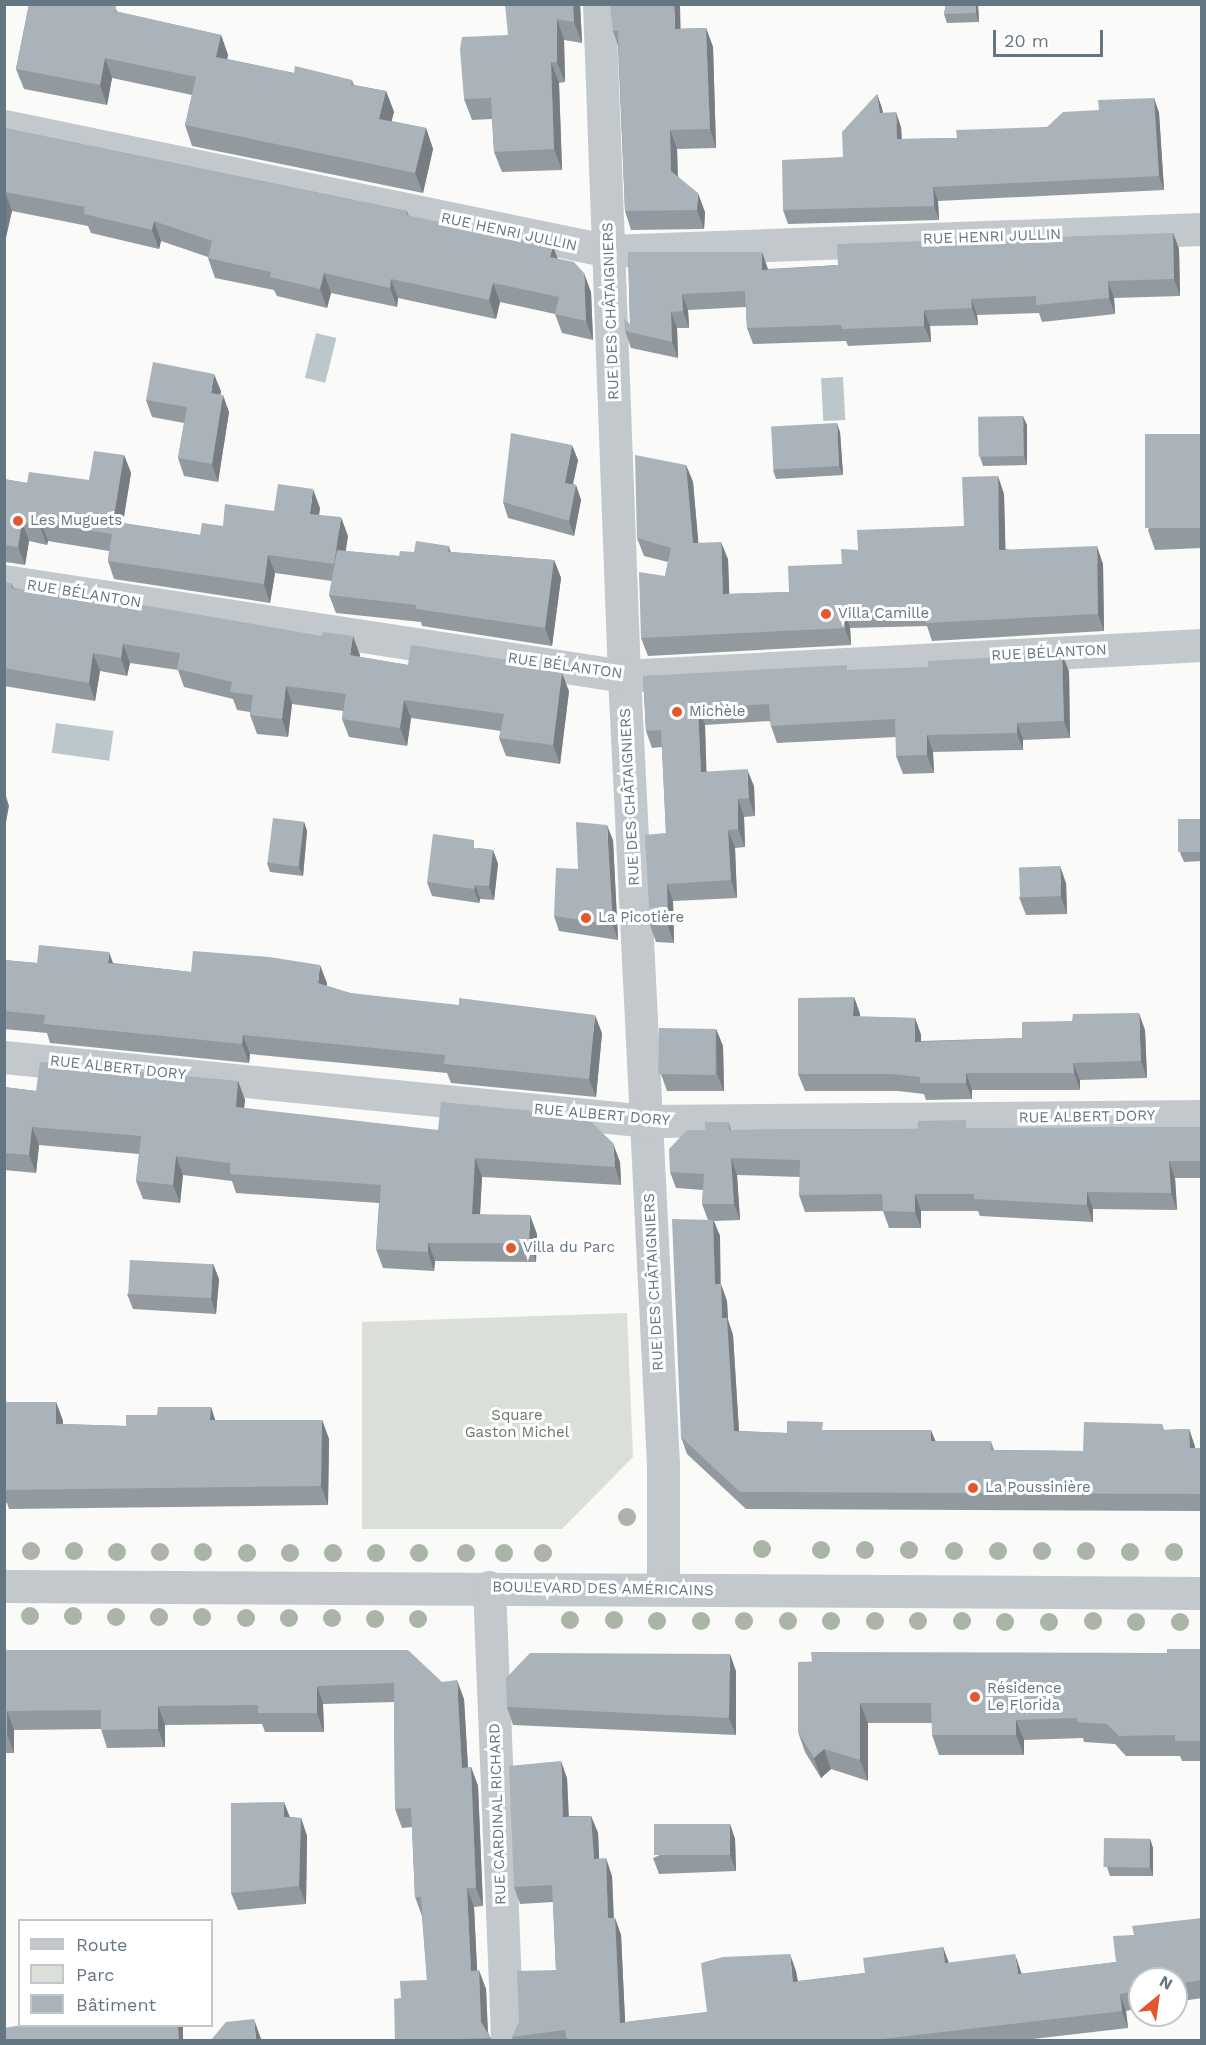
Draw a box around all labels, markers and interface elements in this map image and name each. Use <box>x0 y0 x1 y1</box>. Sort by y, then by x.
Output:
scale bar <box>996 18 1106 56</box>
text: 20 m <box>1004 30 1049 51</box>
street label: RUE HENRI JULLIN <box>439 209 579 255</box>
street label: RUE DES CHÂTAIGNIERS <box>599 222 623 400</box>
street label: RUE HENRI JULLIN <box>922 226 1062 248</box>
place label: Les Muguets <box>30 512 122 530</box>
marker: Les Muguets <box>11 514 25 528</box>
street label: RUE BÉLANTON <box>26 576 142 612</box>
place label: Villa Camille <box>838 605 929 623</box>
marker: Villa Camille <box>819 607 833 621</box>
street label: RUE BÉLANTON <box>991 641 1107 665</box>
street label: RUE BÉLANTON <box>507 649 623 683</box>
place label: Michèle <box>689 703 745 721</box>
marker: Michèle <box>670 705 684 719</box>
street label: RUE DES CHÂTAIGNIERS <box>616 708 644 886</box>
place label: La Picotière <box>598 909 684 927</box>
marker: La Picotière <box>579 911 593 925</box>
street label: RUE ALBERT DORY <box>49 1052 187 1084</box>
street label: RUE ALBERT DORY <box>533 1100 671 1130</box>
street label: RUE ALBERT DORY <box>1018 1107 1156 1127</box>
street label: RUE DES CHÂTAIGNIERS <box>640 1193 668 1371</box>
place label: Villa du Parc <box>523 1239 615 1257</box>
marker: Villa du Parc <box>504 1241 518 1255</box>
park label: Square Gaston Michel <box>465 1406 569 1441</box>
place label: La Poussinière <box>985 1479 1091 1497</box>
marker: La Poussinière <box>966 1481 980 1495</box>
street label: BOULEVARD DES AMÉRICAINS <box>492 1578 714 1600</box>
place label: Résidence Le Florida <box>987 1679 1062 1714</box>
marker: Résidence Le Florida <box>968 1690 982 1704</box>
street label: RUE CARDINAL RICHARD <box>486 1723 510 1905</box>
legend <box>18 1919 213 2027</box>
text: Route <box>76 1934 128 1955</box>
text: Parc <box>76 1964 114 1985</box>
north arrow <box>1128 1967 1188 2027</box>
text: N <box>1156 1971 1176 1994</box>
text: Bâtiment <box>76 1994 156 2015</box>

